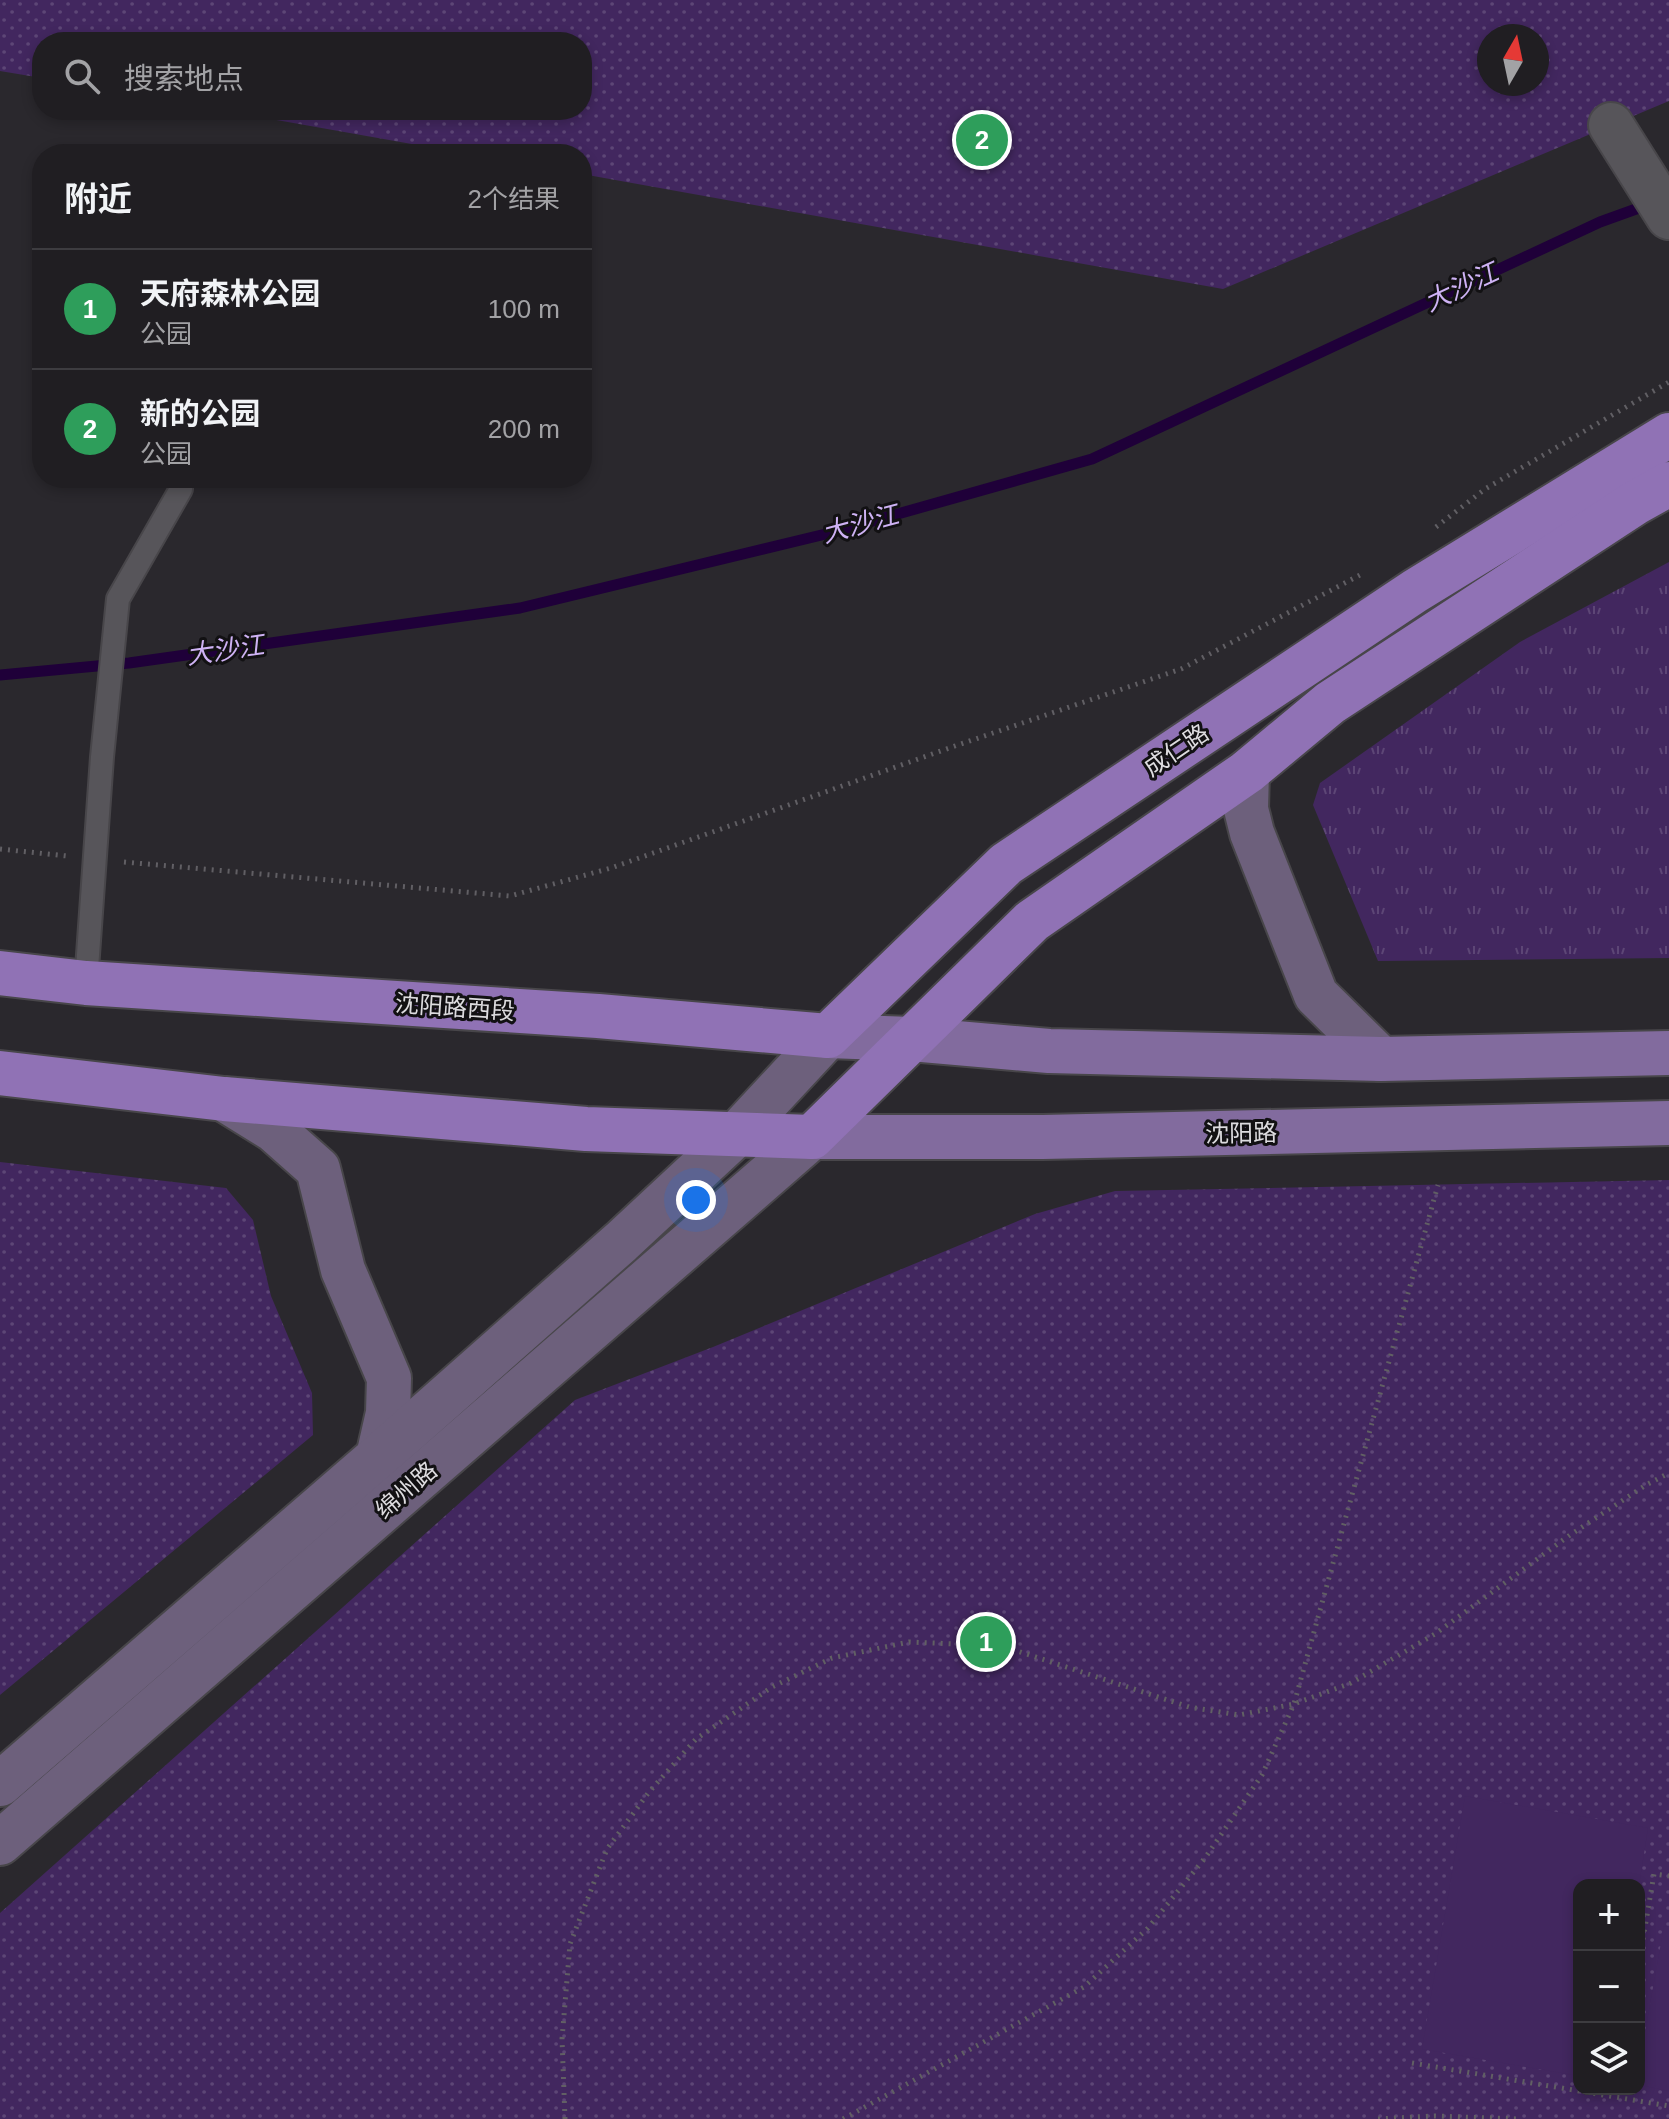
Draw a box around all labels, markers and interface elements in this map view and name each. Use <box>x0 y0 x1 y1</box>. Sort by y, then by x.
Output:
north arrow <box>1477 24 1549 96</box>
search box <box>32 32 592 120</box>
icon: search <box>60 54 104 98</box>
text: 搜索地点 <box>124 62 244 95</box>
pin: 2 <box>956 110 1008 170</box>
text: 附近 <box>64 180 132 218</box>
text: 2个结果 <box>468 184 560 214</box>
water label: 大沙江 <box>1419 256 1505 317</box>
text: 天府森林公园 <box>140 277 320 310</box>
text: 1 <box>83 294 97 324</box>
text: 100 m <box>488 294 560 324</box>
text: 公园 <box>140 319 192 349</box>
text: 新的公园 <box>140 397 260 430</box>
text: 2 <box>83 414 97 444</box>
text: 200 m <box>488 414 560 444</box>
text: 公园 <box>140 439 192 469</box>
water label: 大沙江 <box>818 499 904 549</box>
water label: 大沙江 <box>184 629 269 670</box>
street label: 成仁路 <box>1139 719 1213 781</box>
street label: 沈阳路西段 <box>394 989 516 1025</box>
street label: 沈阳路 <box>1205 1119 1277 1147</box>
your location <box>676 1180 716 1220</box>
street label: 绵州路 <box>370 1456 442 1524</box>
pin: 1 <box>960 1612 1012 1672</box>
map controls <box>1573 1879 1645 2095</box>
button: + <box>1573 1879 1645 1951</box>
button: − <box>1573 1951 1645 2023</box>
button: layers <box>1573 2023 1645 2095</box>

